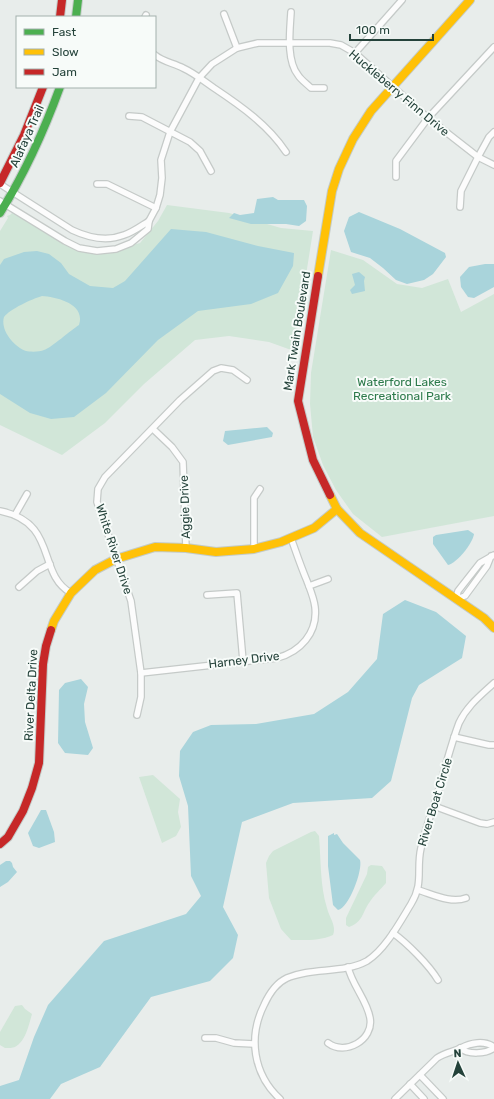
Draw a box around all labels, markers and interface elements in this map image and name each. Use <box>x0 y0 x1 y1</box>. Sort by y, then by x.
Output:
legend <box>16 16 156 88</box>
scale bar <box>350 16 433 42</box>
text: 100 m <box>356 23 390 37</box>
text: Fast <box>52 25 76 39</box>
text: Slow <box>52 45 79 59</box>
street label: Huckleberry Finn Drive <box>346 47 452 139</box>
text: Jam <box>52 65 77 79</box>
street label: Alafaya Trail <box>7 102 47 169</box>
street label: Mark Twain Boulevard <box>281 270 313 392</box>
park label: Waterford Lakes Recreational Park <box>353 375 452 403</box>
street label: Aggie Drive <box>177 475 193 539</box>
street label: White River Drive <box>93 502 135 596</box>
street label: River Delta Drive <box>22 648 40 741</box>
street label: Harney Drive <box>208 649 281 671</box>
street label: River Boat Circle <box>415 756 455 848</box>
north arrow <box>438 1043 478 1083</box>
text: N <box>453 1047 462 1060</box>

